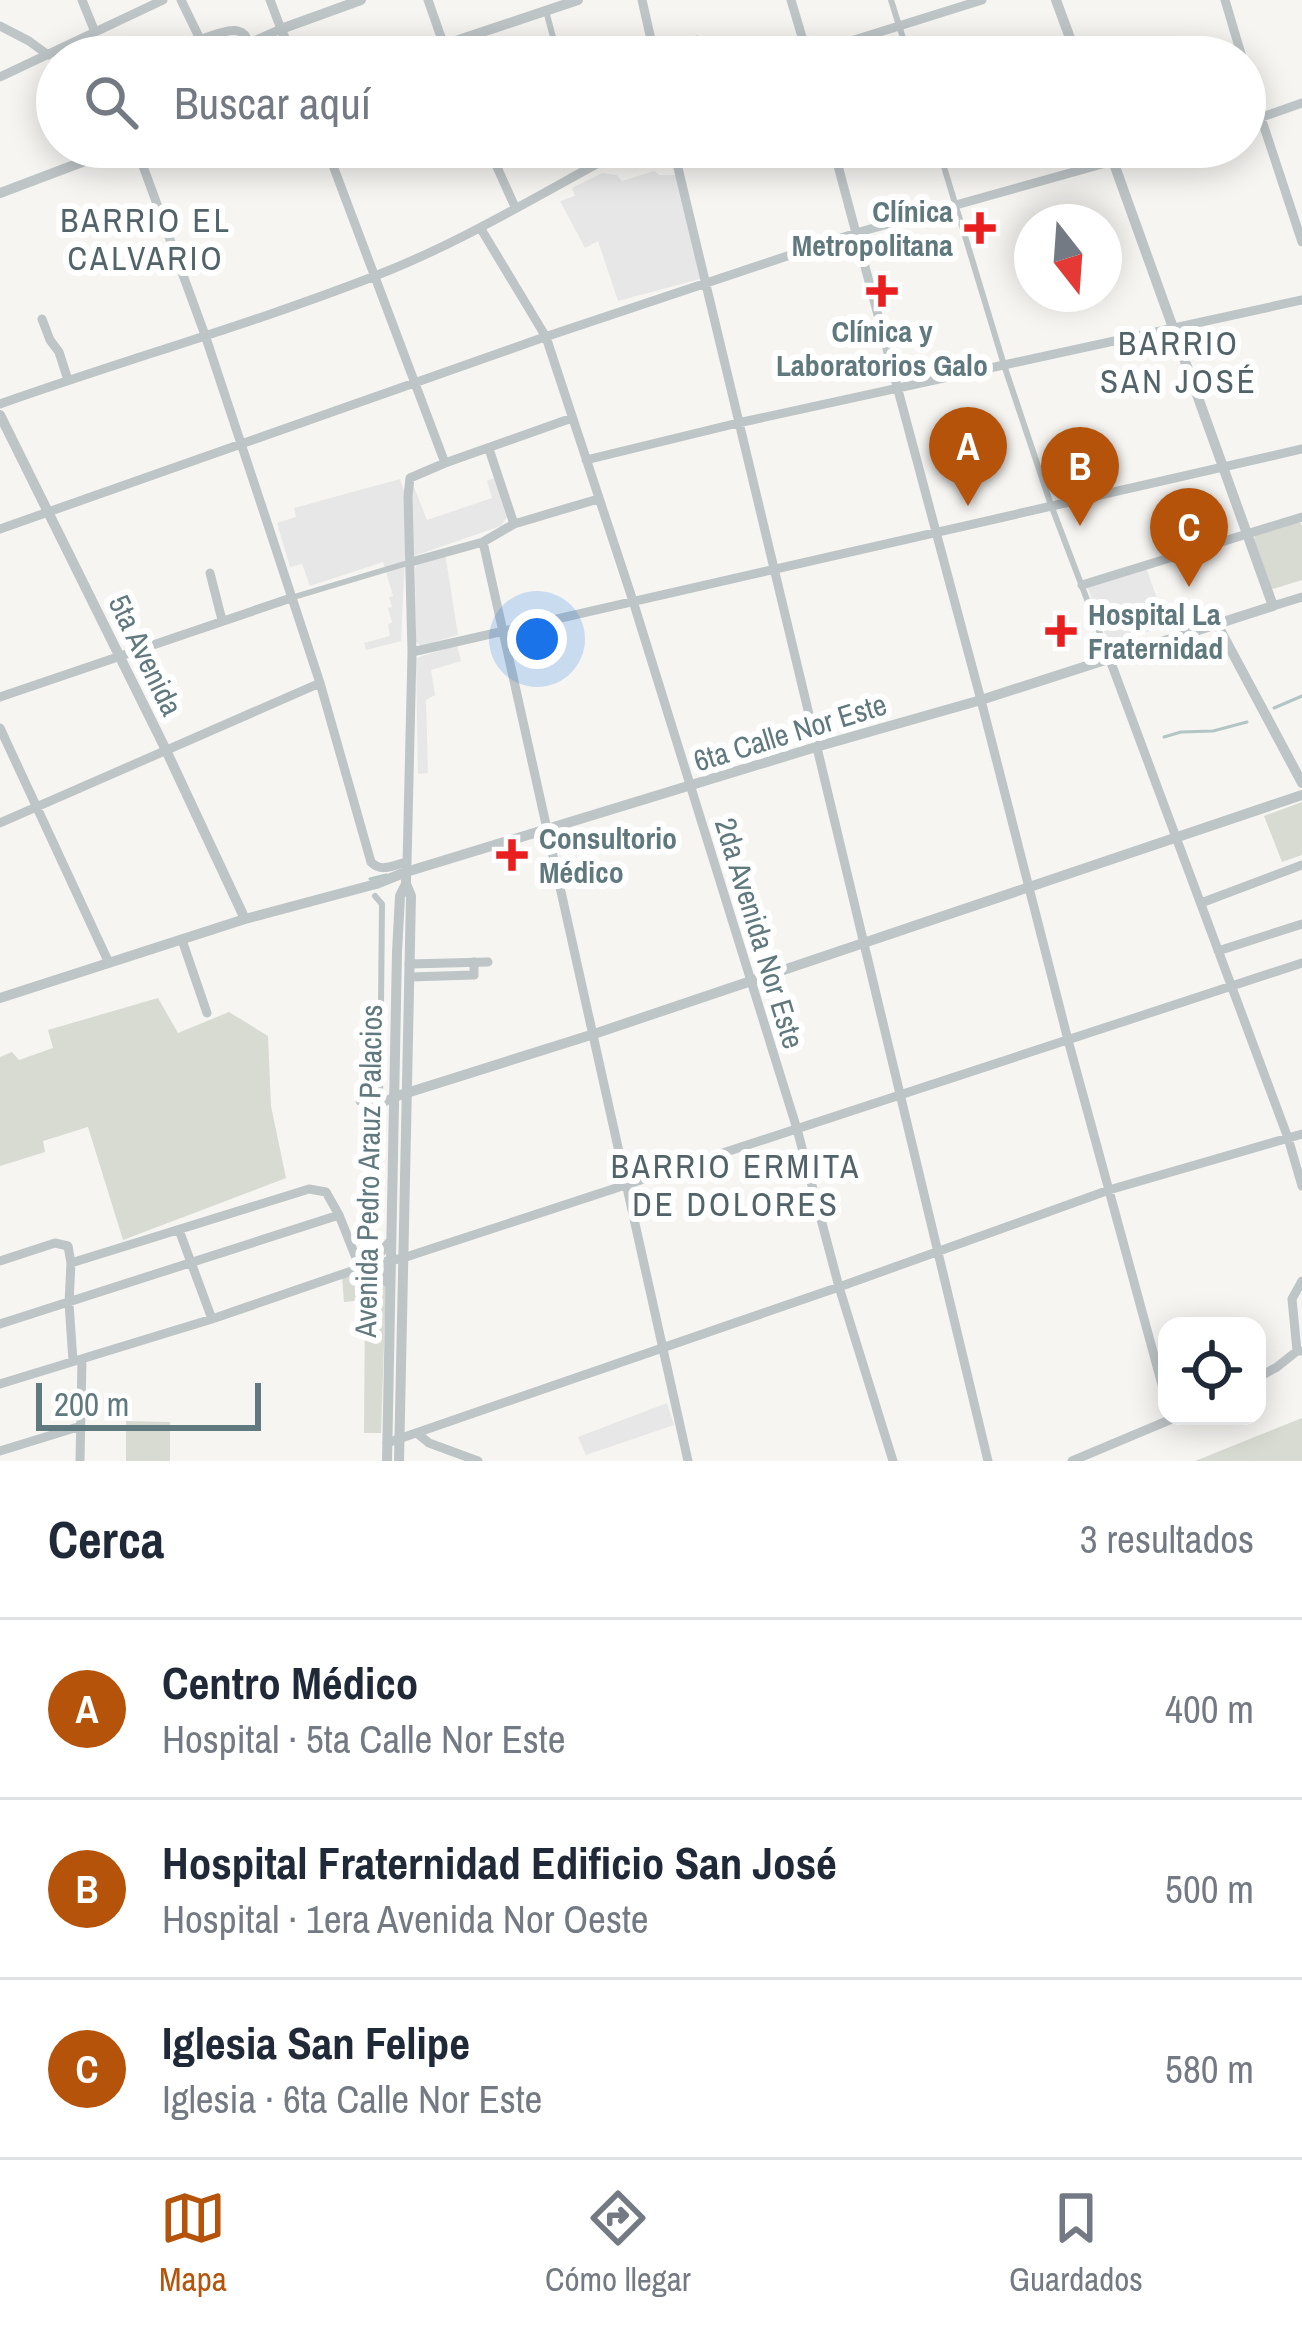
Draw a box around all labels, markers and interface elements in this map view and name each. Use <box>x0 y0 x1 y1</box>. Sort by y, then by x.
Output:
search box <box>36 36 1266 168</box>
icon: search <box>78 69 144 135</box>
text: Buscar aquí <box>174 72 371 133</box>
place label: Clínica Metropolitana <box>792 191 953 265</box>
district label: BARRIO EL CALVARIO <box>60 198 232 280</box>
north arrow <box>1014 204 1122 312</box>
marker: Clínica Metropolitana <box>964 212 996 244</box>
marker: Clínica y Laboratorios Galo <box>866 275 898 307</box>
place label: Clínica y Laboratorios Galo <box>776 311 988 385</box>
district label: BARRIO SAN JOSÉ <box>1100 321 1258 403</box>
pin: A <box>929 407 1007 506</box>
pin: B <box>1041 427 1119 526</box>
pin: C <box>1150 488 1228 587</box>
street label: 5ta Avenida <box>100 588 193 722</box>
place label: Hospital La Fraternidad <box>1088 594 1223 668</box>
your location <box>507 609 567 669</box>
marker: Hospital La Fraternidad <box>1045 615 1077 647</box>
street label: 6ta Calle Nor Este <box>689 684 891 780</box>
street label: 2da Avenida Nor Este <box>706 813 814 1053</box>
place label: Consultorio Médico <box>539 818 677 892</box>
marker: Consultorio Médico <box>496 839 528 871</box>
street label: Avenida Pedro Arauz Palacios <box>345 1004 391 1339</box>
district label: BARRIO ERMITA DE DOLORES <box>611 1144 861 1226</box>
map controls <box>1158 1317 1266 1425</box>
button: locate <box>1158 1317 1266 1425</box>
scale bar <box>36 1377 261 1430</box>
text: 200 m <box>54 1382 129 1426</box>
text: Cerca <box>48 1505 164 1574</box>
text: 3 resultados <box>1080 1513 1254 1565</box>
text: Centro Médico <box>162 1652 418 1713</box>
text: A <box>75 1683 99 1735</box>
text: 400 m <box>1165 1683 1254 1735</box>
text: Hospital · 5ta Calle Nor Este <box>162 1713 566 1765</box>
text: Hospital Fraternidad Edificio San José <box>162 1832 837 1893</box>
text: B <box>75 1863 99 1915</box>
text: 500 m <box>1165 1863 1254 1915</box>
text: Hospital · 1era Avenida Nor Oeste <box>162 1893 649 1945</box>
text: Iglesia San Felipe <box>162 2012 470 2073</box>
text: C <box>75 2043 99 2095</box>
text: 580 m <box>1165 2043 1254 2095</box>
text: Iglesia · 6ta Calle Nor Este <box>162 2073 542 2125</box>
tab: Mapa <box>159 2185 227 2301</box>
tab: Cómo llegar <box>545 2185 691 2301</box>
tab: Guardados <box>1009 2185 1143 2301</box>

